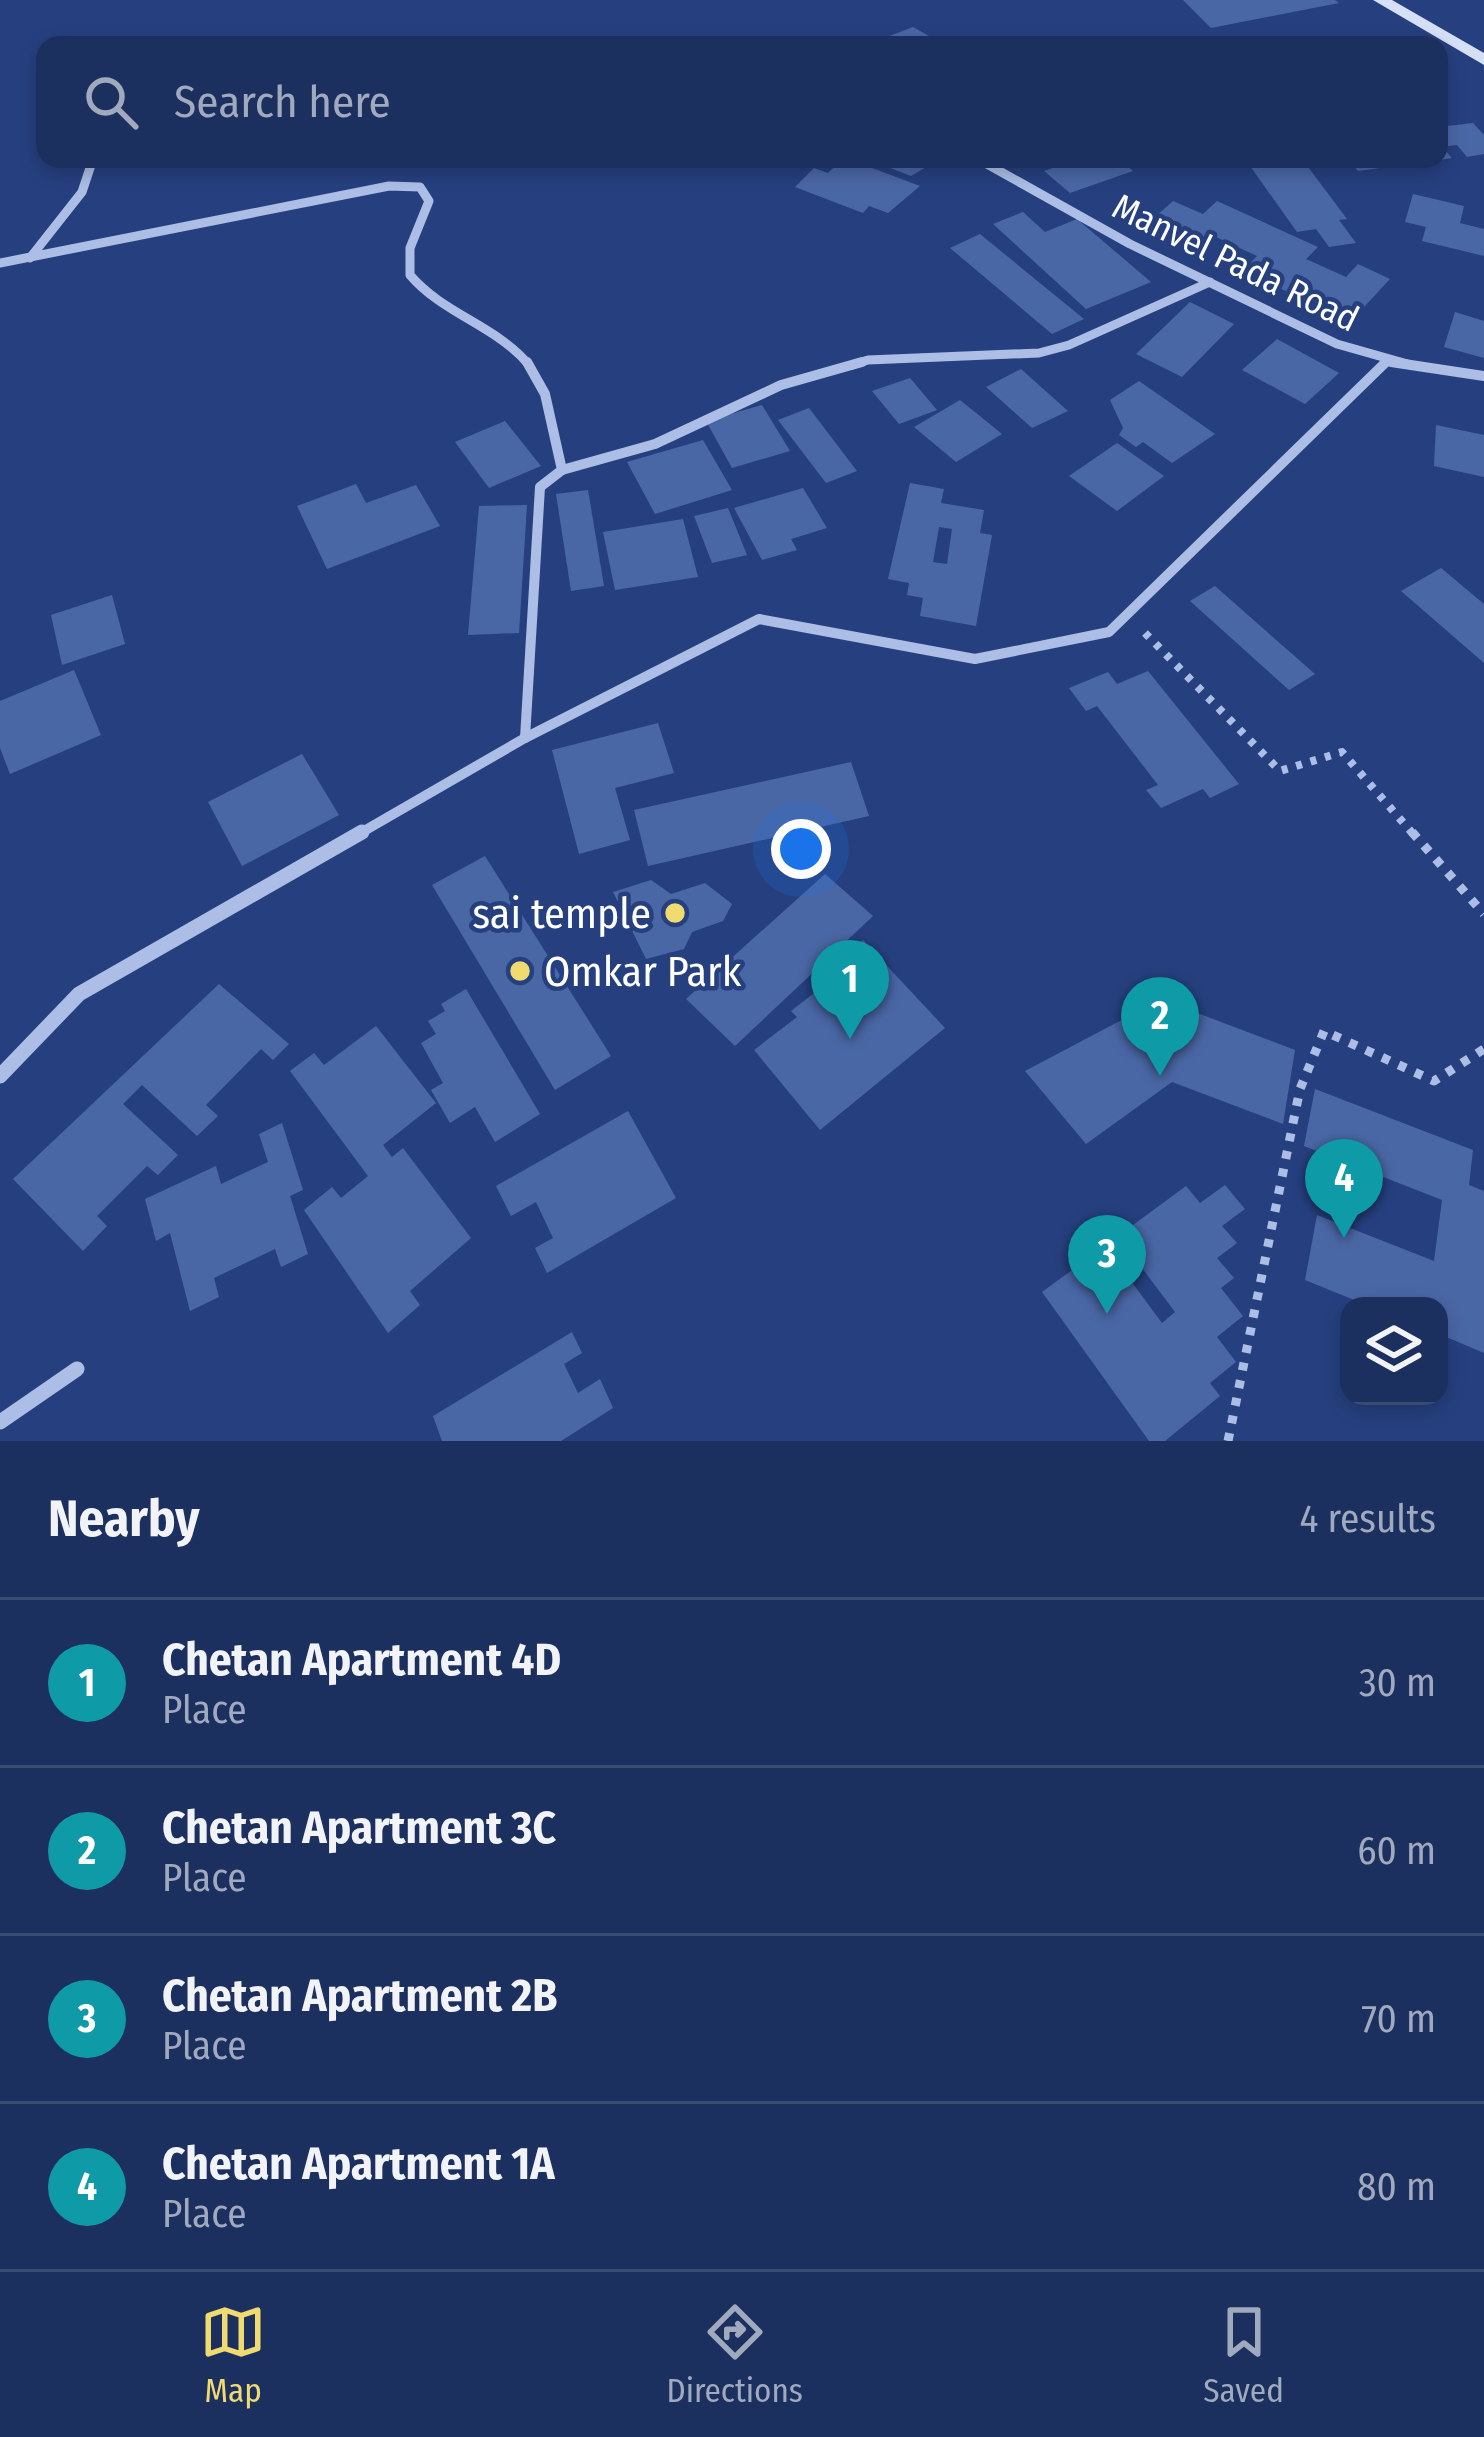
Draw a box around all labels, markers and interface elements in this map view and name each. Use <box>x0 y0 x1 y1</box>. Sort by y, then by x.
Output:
search box <box>36 36 1448 168</box>
icon: search <box>78 69 144 135</box>
text: Search here <box>174 75 391 129</box>
street label: Manvel Pada Road <box>1105 184 1366 341</box>
your location <box>771 819 831 879</box>
place label: sai temple <box>472 889 651 939</box>
marker: sai temple <box>662 900 688 926</box>
pin: 1 <box>811 940 889 1039</box>
place label: Omkar Park <box>544 947 742 997</box>
marker: Omkar Park <box>507 958 533 984</box>
pin: 2 <box>1121 977 1199 1076</box>
pin: 4 <box>1305 1139 1383 1238</box>
pin: 3 <box>1068 1215 1146 1314</box>
map controls <box>1340 1297 1448 1405</box>
button: layers <box>1340 1297 1448 1405</box>
text: Nearby <box>48 1488 200 1550</box>
text: 4 results <box>1299 1496 1436 1542</box>
text: Chetan Apartment 4D <box>162 1633 561 1687</box>
text: 1 <box>79 1660 95 1706</box>
text: 30 m <box>1359 1660 1436 1706</box>
text: Place <box>162 1687 246 1733</box>
text: Chetan Apartment 3C <box>162 1801 556 1855</box>
text: 2 <box>78 1828 96 1874</box>
text: 60 m <box>1357 1828 1436 1874</box>
text: Place <box>162 1855 246 1901</box>
text: Chetan Apartment 2B <box>162 1969 557 2023</box>
text: 3 <box>78 1996 96 2042</box>
text: 70 m <box>1361 1996 1436 2042</box>
text: Place <box>162 2023 246 2069</box>
text: Chetan Apartment 1A <box>162 2137 555 2191</box>
text: 4 <box>77 2164 97 2210</box>
text: 80 m <box>1357 2164 1436 2210</box>
text: Place <box>162 2191 246 2237</box>
tab: Map <box>200 2299 266 2411</box>
tab: Directions <box>666 2299 803 2411</box>
tab: Saved <box>1203 2299 1284 2411</box>

